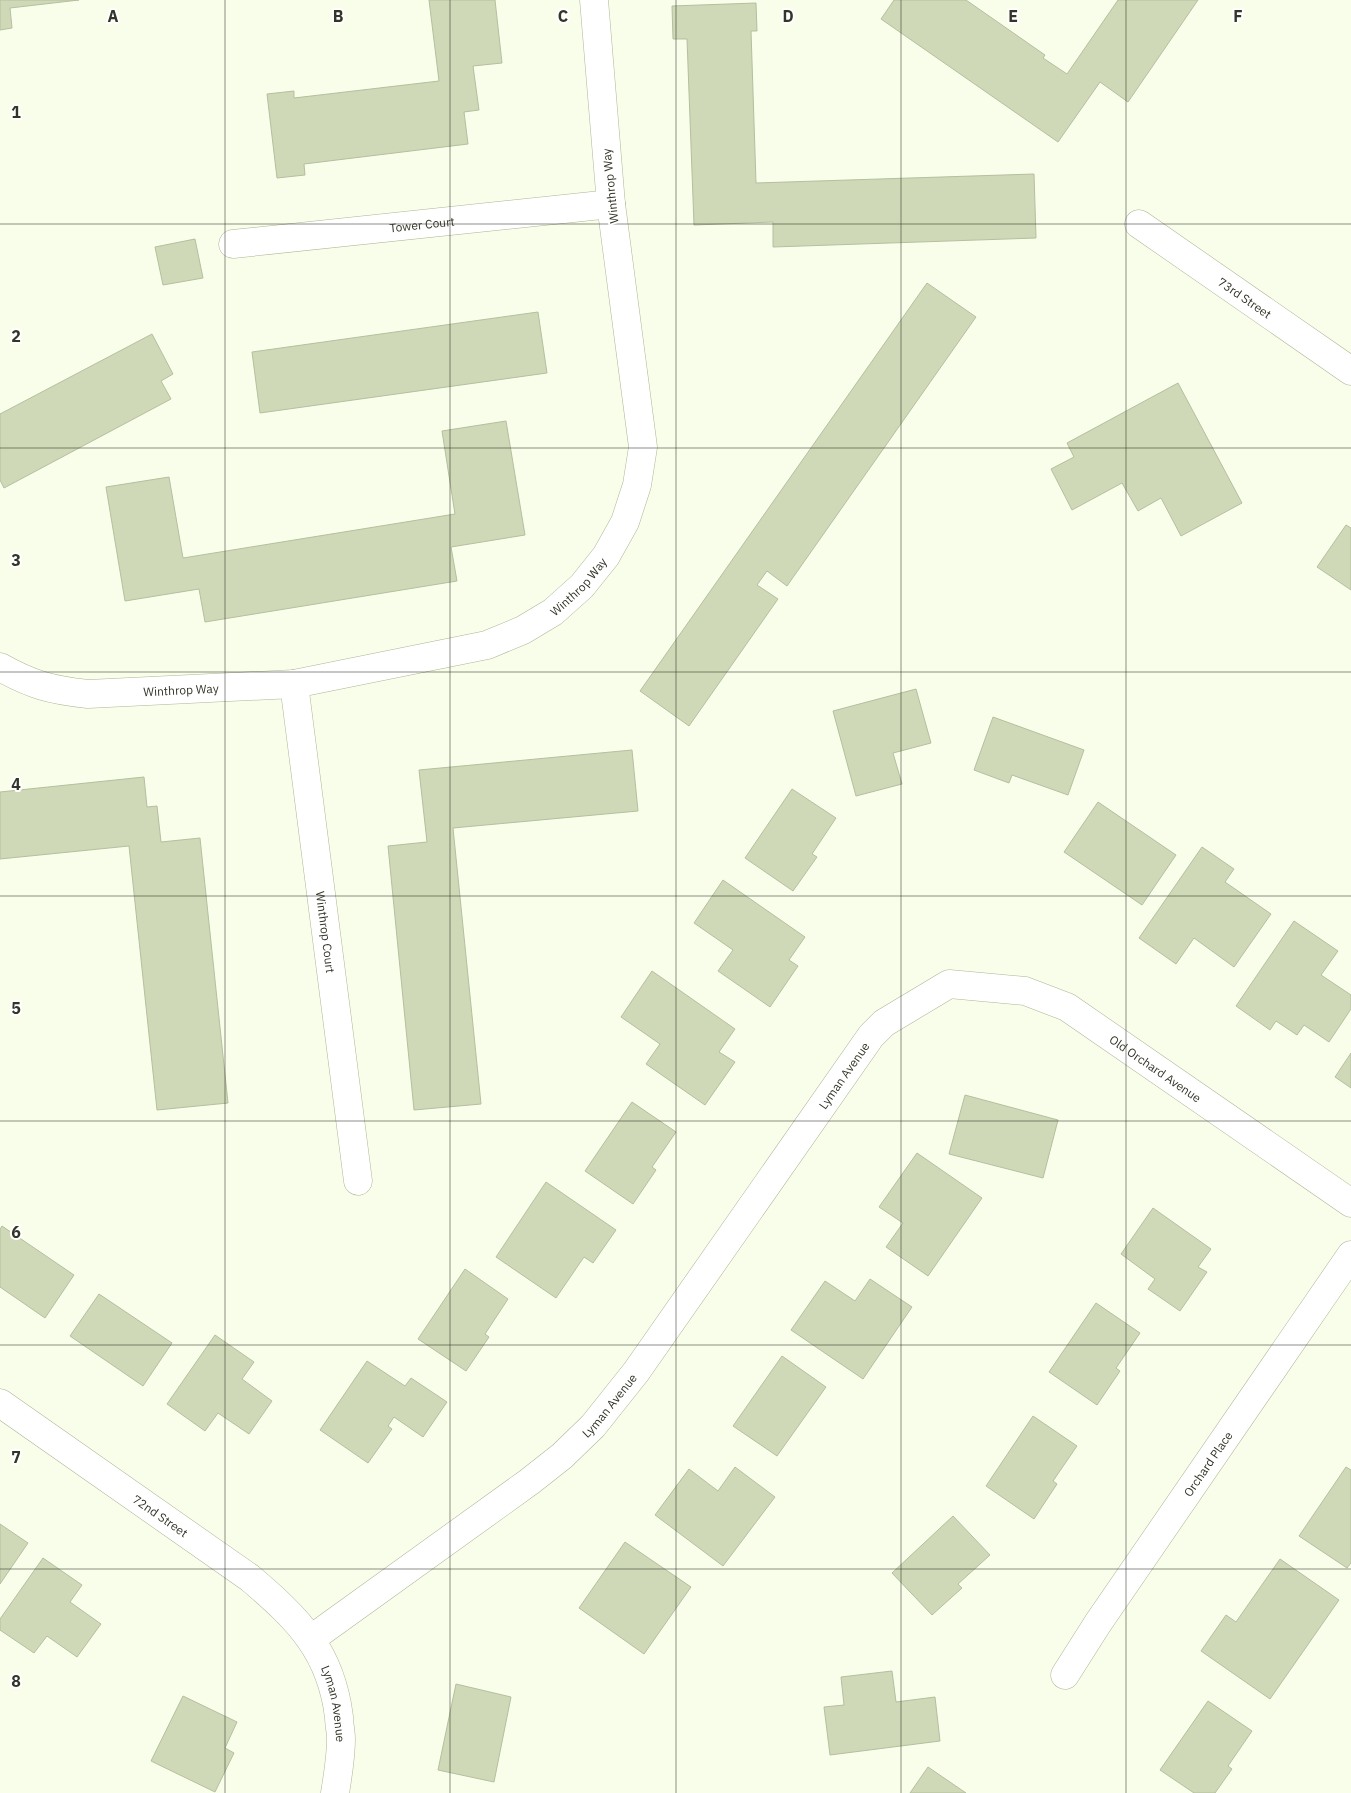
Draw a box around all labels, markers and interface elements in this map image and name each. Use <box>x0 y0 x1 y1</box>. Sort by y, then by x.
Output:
text: A <box>108 6 119 26</box>
text: B <box>333 6 344 26</box>
text: C <box>558 6 568 26</box>
text: D <box>782 6 794 26</box>
text: E <box>1008 6 1018 26</box>
text: F <box>1233 6 1243 26</box>
text: 1 <box>11 102 21 122</box>
street label: Winthrop Way <box>599 148 621 224</box>
street label: Tower Court <box>389 213 455 235</box>
street label: 73rd Street <box>1215 274 1275 321</box>
text: 2 <box>11 326 21 346</box>
text: 3 <box>11 550 21 570</box>
street label: Winthrop Way <box>547 554 610 619</box>
street label: Winthrop Way <box>143 680 219 699</box>
text: 4 <box>11 774 21 794</box>
street label: Winthrop Court <box>313 890 339 974</box>
text: 5 <box>11 998 21 1018</box>
street label: Old Orchard Avenue <box>1107 1031 1205 1105</box>
street label: Lyman Avenue <box>815 1039 872 1112</box>
text: 6 <box>11 1222 21 1242</box>
street label: Lyman Avenue <box>579 1370 640 1440</box>
street label: Orchard Place <box>1180 1428 1235 1499</box>
text: 7 <box>11 1447 21 1467</box>
street label: 72nd Street <box>130 1491 191 1540</box>
street label: Lyman Avenue <box>318 1663 349 1742</box>
text: 8 <box>11 1671 21 1691</box>

